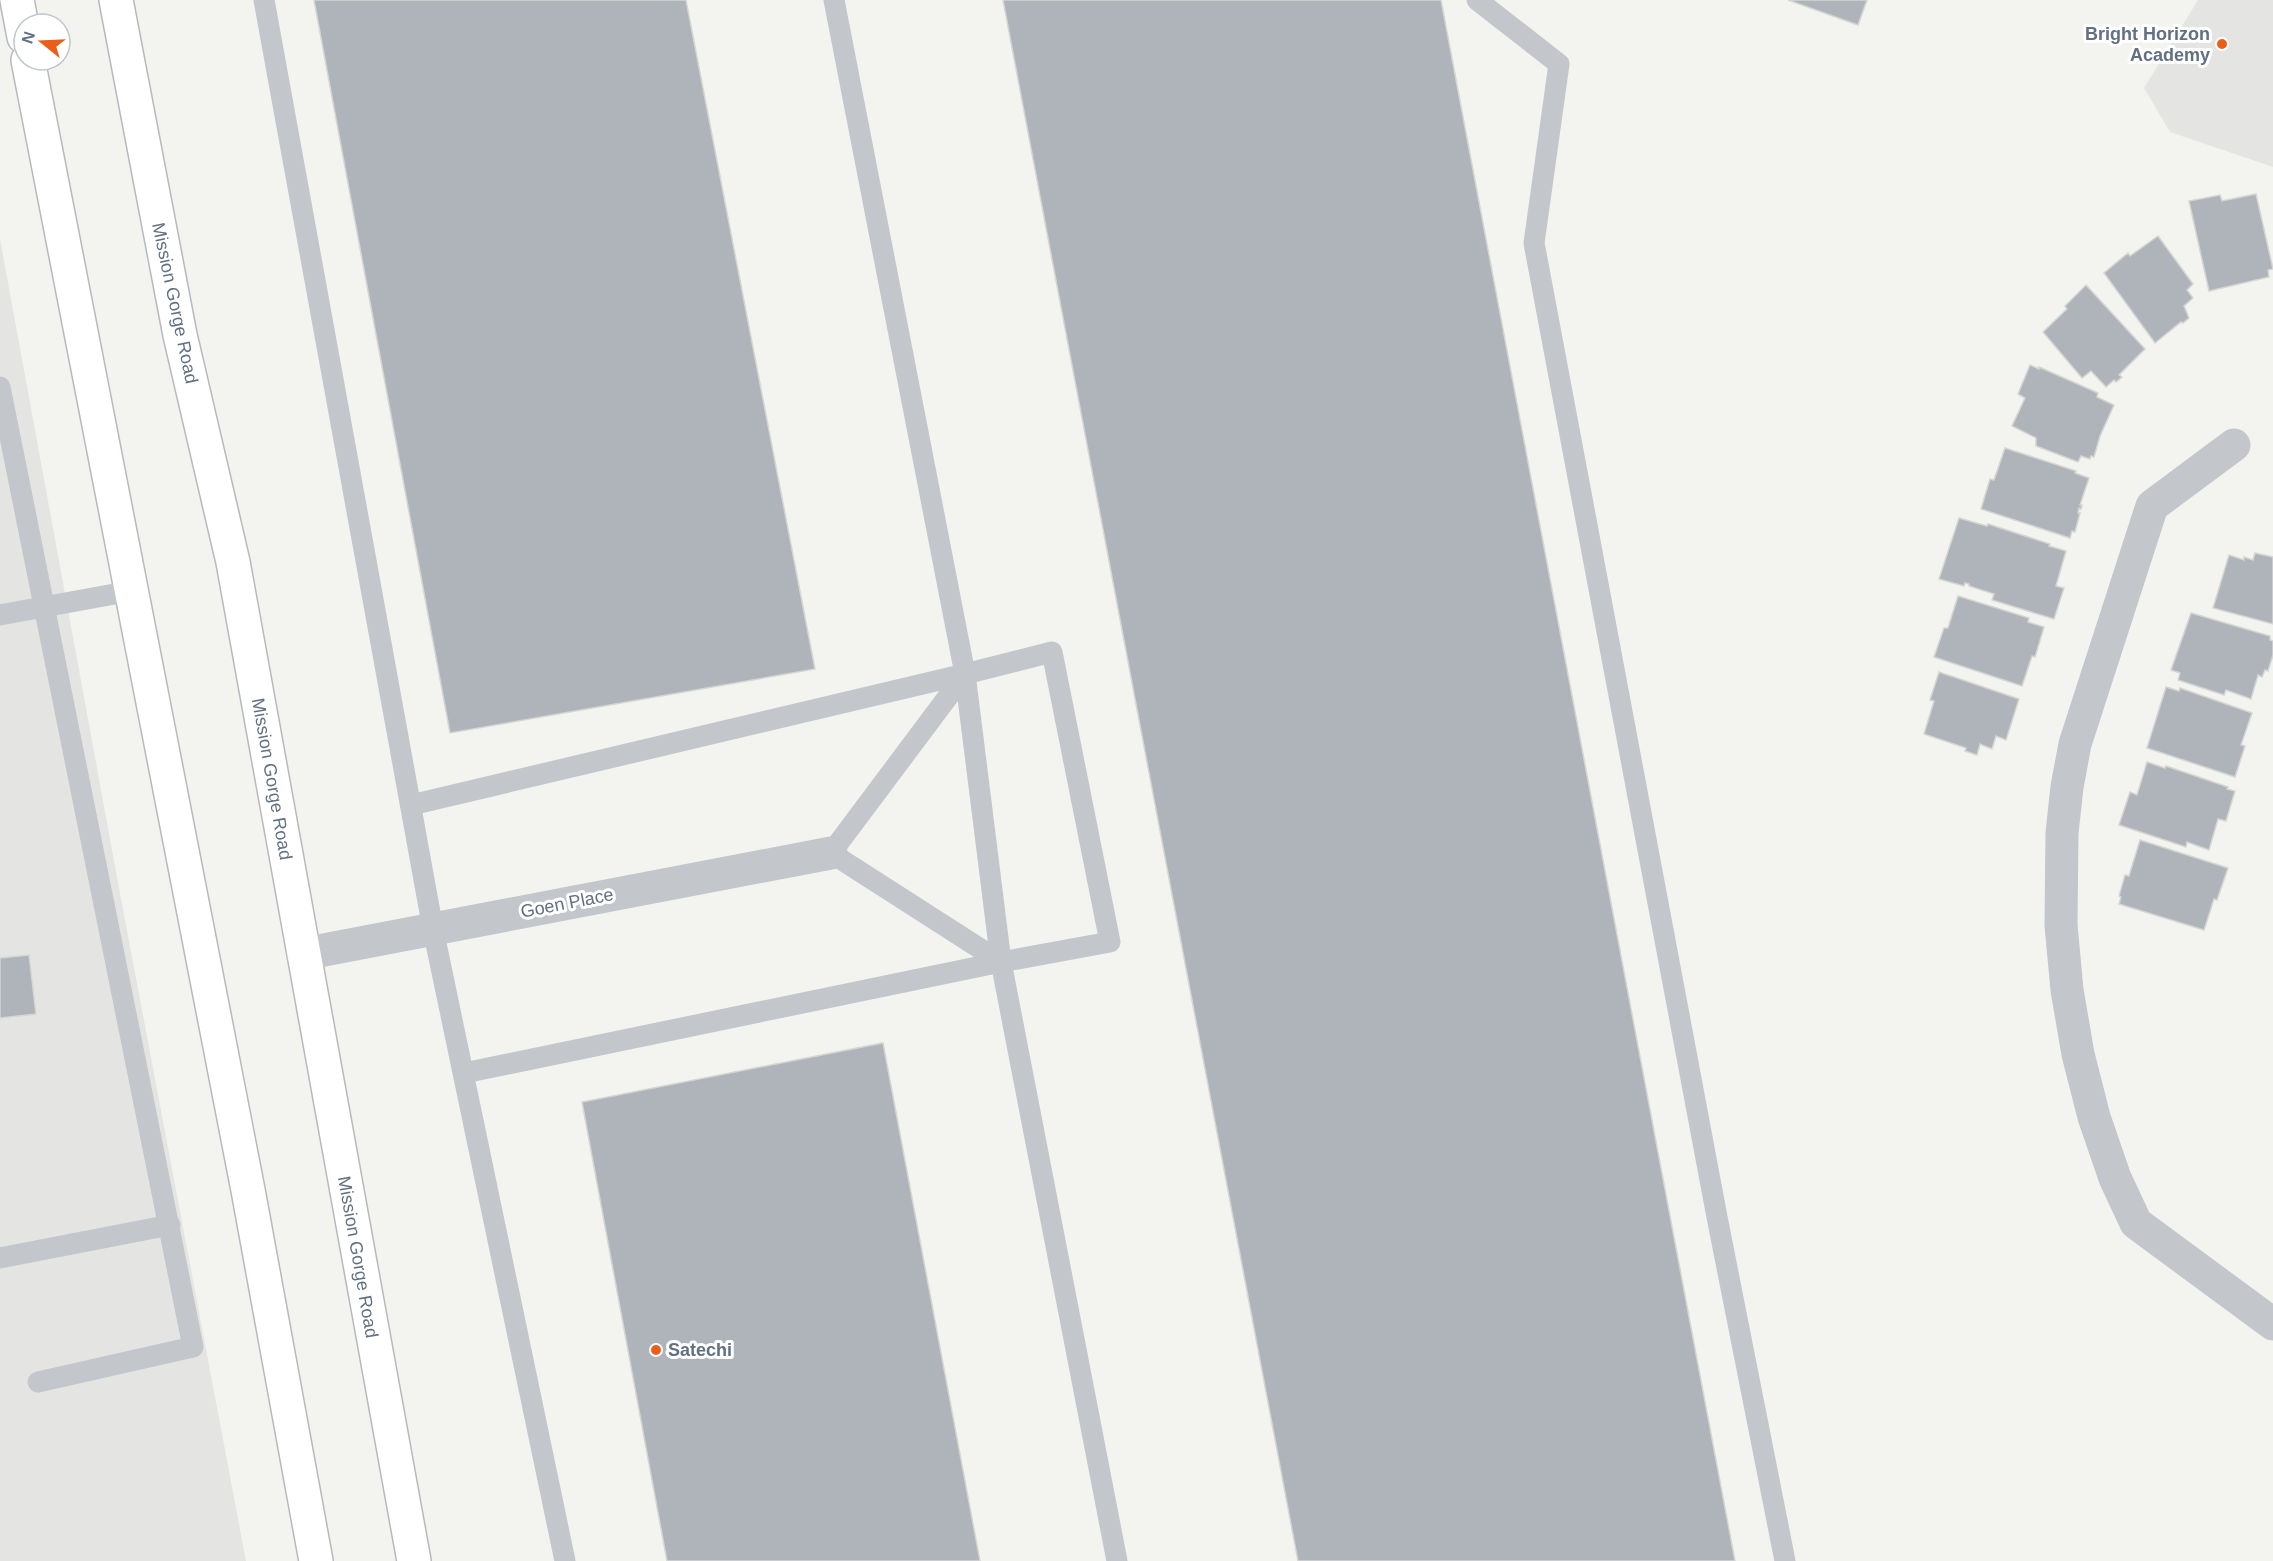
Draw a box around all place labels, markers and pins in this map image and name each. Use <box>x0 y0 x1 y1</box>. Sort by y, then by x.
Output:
place label: Bright Horizon Academy <box>2085 24 2210 65</box>
marker: Bright Horizon Academy <box>2215 37 2229 51</box>
place label: Satechi <box>668 1340 732 1360</box>
marker: Satechi <box>649 1343 663 1357</box>

